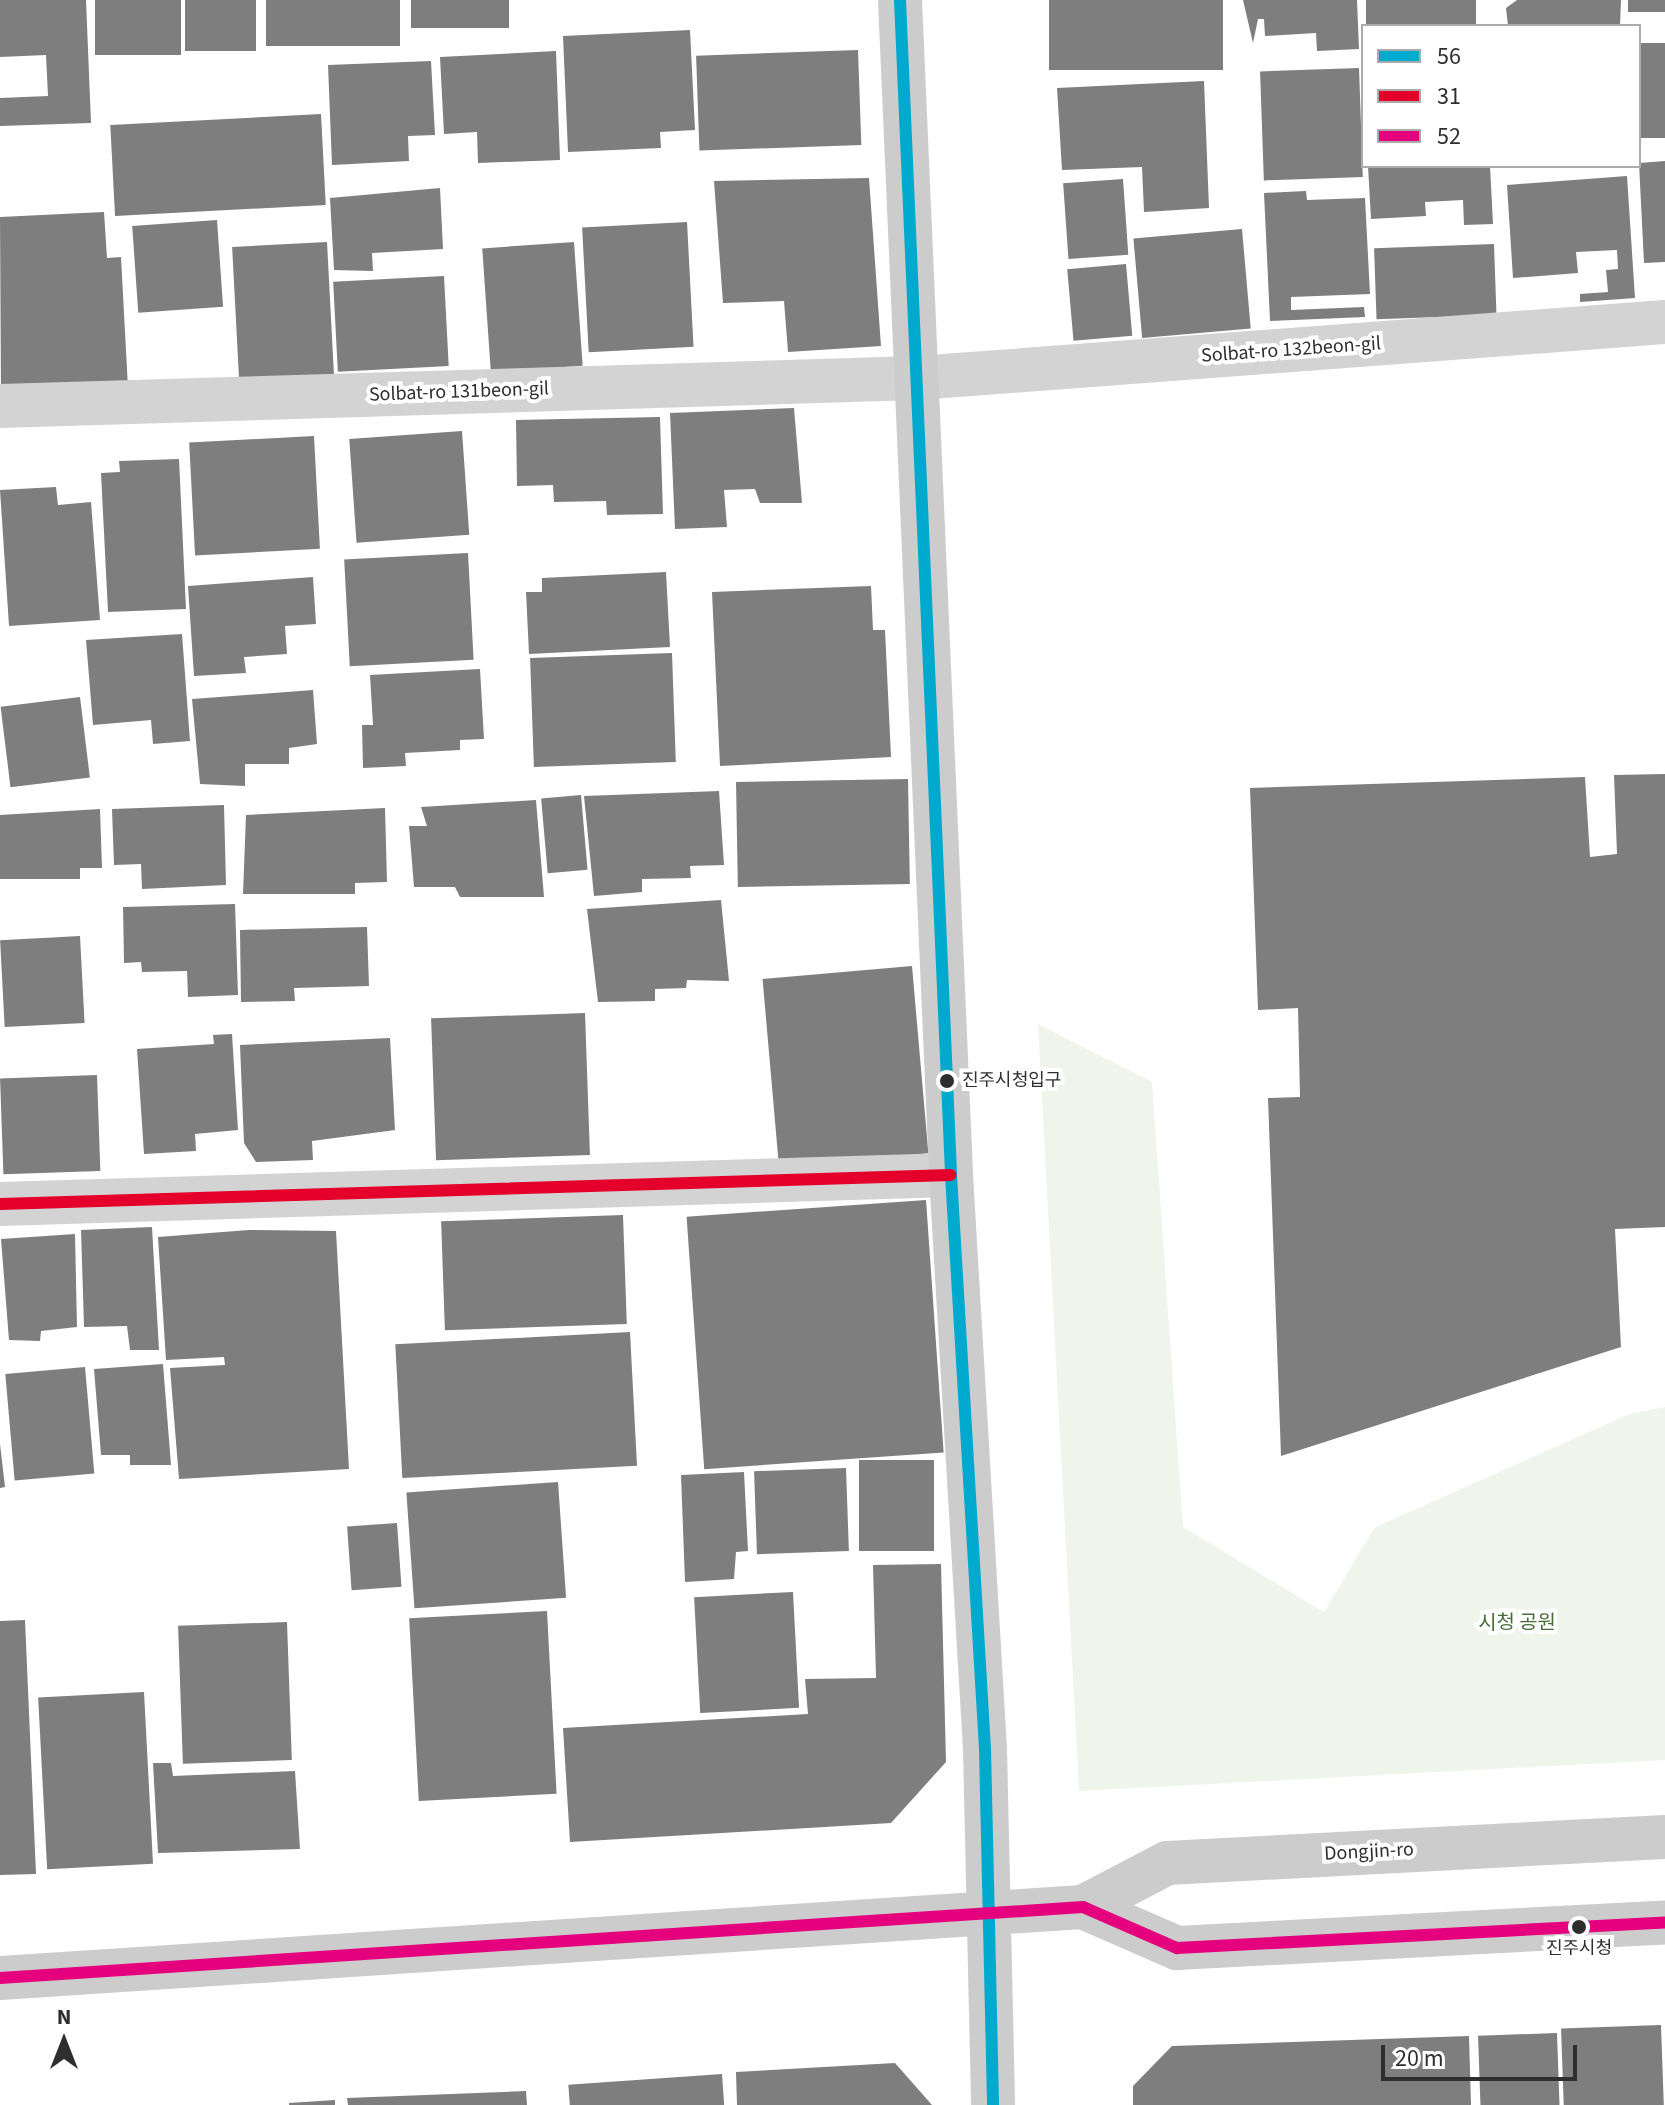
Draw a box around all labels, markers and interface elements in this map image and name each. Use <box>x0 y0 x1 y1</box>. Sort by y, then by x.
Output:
legend <box>1361 24 1641 168</box>
text: 56 <box>1437 39 1461 74</box>
text: 31 <box>1437 79 1461 114</box>
text: 52 <box>1437 119 1461 154</box>
street label: Solbat-ro 132beon-gil <box>1200 332 1382 368</box>
street label: Solbat-ro 131beon-gil <box>369 377 549 407</box>
place label: 진주시청입구 <box>962 1070 1061 1092</box>
marker: 진주시청입구 <box>939 1073 955 1089</box>
park label: 시청 공원 <box>1478 1611 1556 1635</box>
street label: Dongjin-ro <box>1324 1838 1414 1866</box>
marker: 진주시청 <box>1571 1919 1587 1935</box>
place label: 진주시청 <box>1546 1938 1612 1960</box>
north arrow <box>24 2001 104 2081</box>
text: N <box>57 2001 71 2033</box>
scale bar <box>1385 2029 1581 2079</box>
text: 20 m <box>1395 2041 1444 2076</box>

